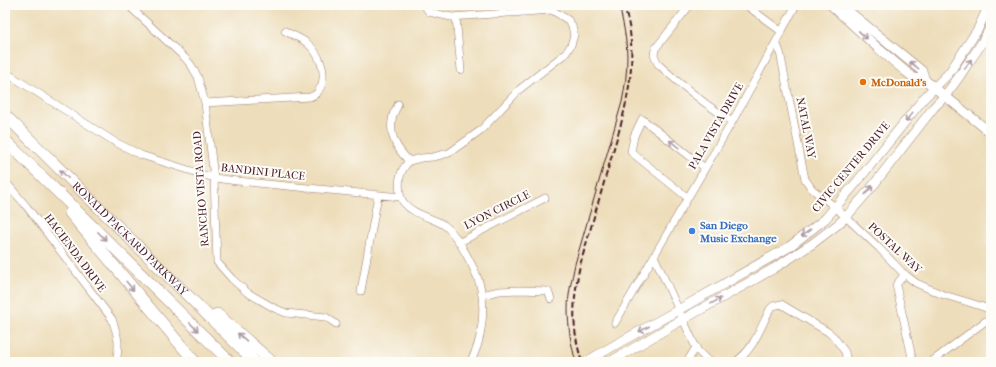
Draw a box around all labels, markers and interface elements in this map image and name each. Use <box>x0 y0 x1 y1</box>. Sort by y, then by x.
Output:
one-way arrow <box>858 30 868 40</box>
one-way arrow <box>964 59 972 70</box>
one-way arrow <box>909 61 920 69</box>
place label: McDonald's <box>870 76 926 89</box>
marker: McDonald's <box>858 77 868 87</box>
street label: PALA VISTA DRIVE <box>686 80 746 172</box>
street label: NATAL WAY <box>794 96 818 160</box>
one-way arrow <box>904 111 913 122</box>
street label: CIVIC CENTER DRIVE <box>809 119 893 215</box>
street label: RANCHO VISTA ROAD <box>190 131 212 247</box>
one-way arrow <box>669 140 680 149</box>
street label: BANDINI PLACE <box>220 161 306 183</box>
one-way arrow <box>59 169 69 179</box>
street label: RONALD PACKARD PARKWAY <box>70 179 191 299</box>
one-way arrow <box>865 184 874 195</box>
street label: LYON CIRCLE <box>462 188 533 232</box>
street label: HACIENDA DRIVE <box>41 211 109 295</box>
place label: San Diego Music Exchange <box>699 219 777 245</box>
street label: POSTAL WAY <box>865 220 925 277</box>
marker: San Diego Music Exchange <box>687 226 697 236</box>
one-way arrow <box>801 229 812 238</box>
one-way arrow <box>97 231 107 241</box>
one-way arrow <box>126 280 135 291</box>
one-way arrow <box>710 296 722 304</box>
one-way arrow <box>189 322 199 332</box>
one-way arrow <box>638 326 650 333</box>
one-way arrow <box>237 332 247 341</box>

